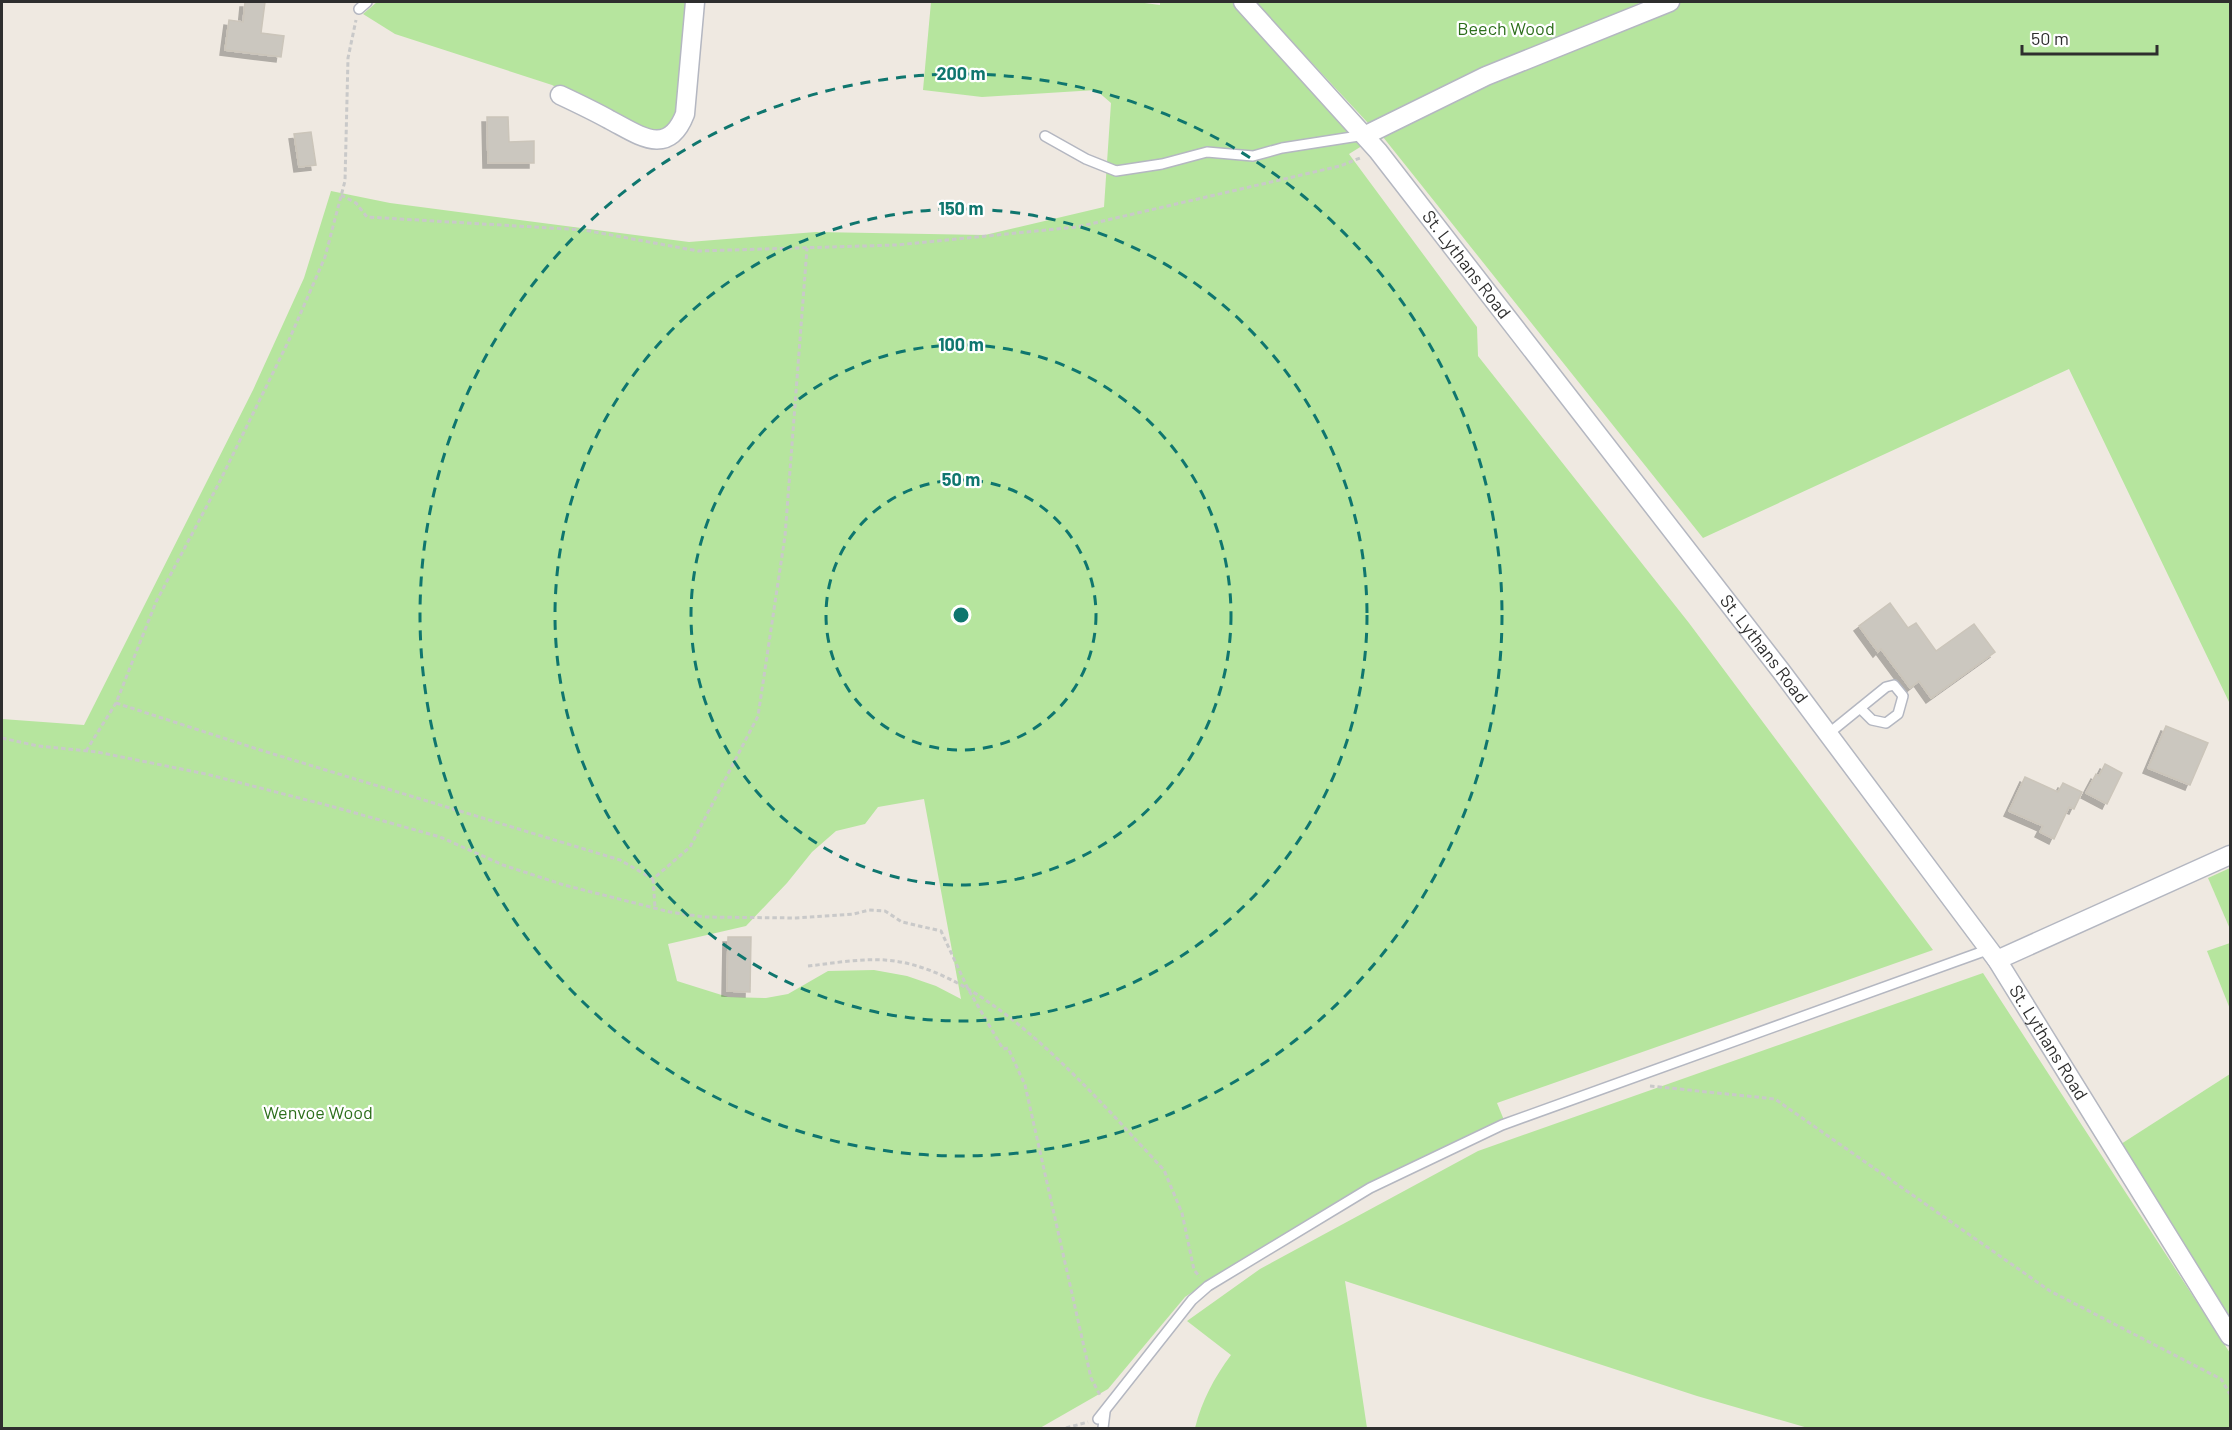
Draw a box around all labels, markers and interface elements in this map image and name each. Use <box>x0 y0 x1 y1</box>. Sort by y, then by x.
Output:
park label: Beech Wood <box>1457 17 1555 39</box>
scale bar <box>2022 18 2157 56</box>
text: 50 m <box>2031 27 2069 49</box>
text: 200 m <box>936 62 986 84</box>
text: 150 m <box>939 197 983 219</box>
street label: St. Lythans Road <box>1418 206 1516 323</box>
text: 100 m <box>938 333 984 355</box>
text: 50 m <box>942 468 980 490</box>
street label: St. Lythans Road <box>1716 590 1813 707</box>
centre of rings <box>951 605 971 625</box>
street label: St. Lythans Road <box>2005 981 2093 1104</box>
park label: Wenvoe Wood <box>263 1101 373 1123</box>

